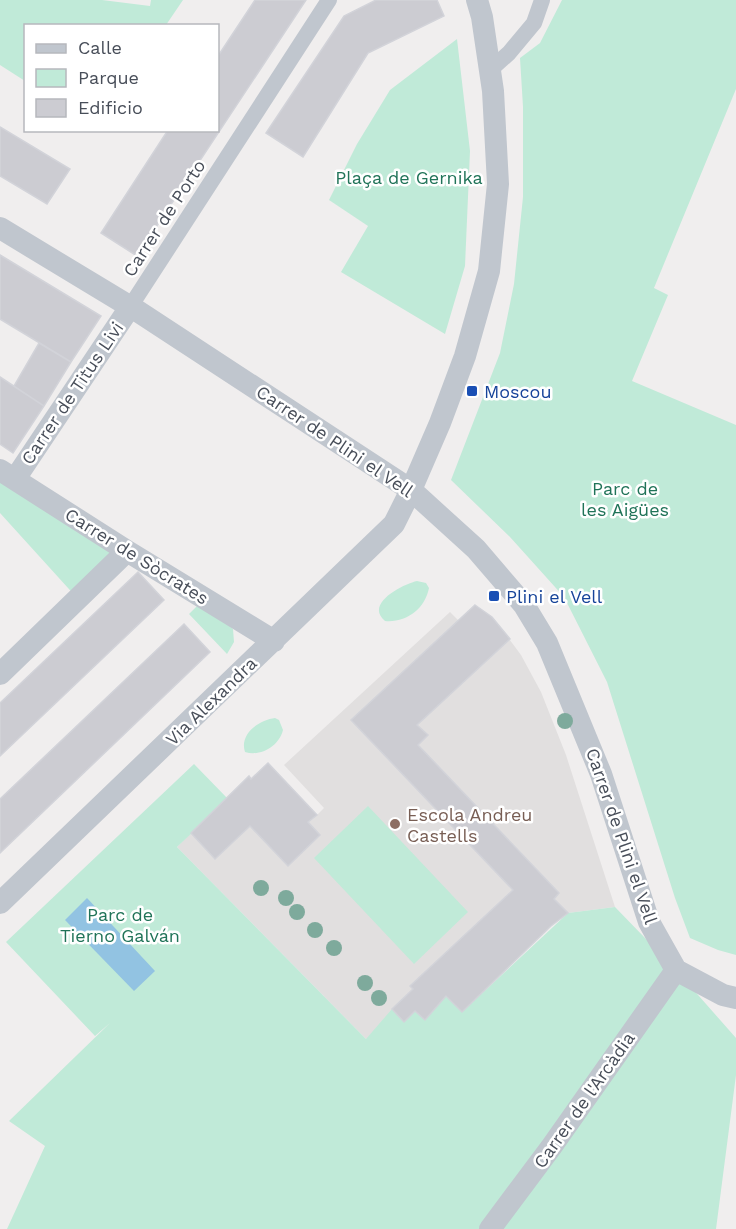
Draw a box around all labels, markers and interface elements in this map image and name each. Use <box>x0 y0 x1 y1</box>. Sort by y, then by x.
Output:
legend <box>24 24 219 132</box>
text: Calle <box>78 37 122 58</box>
text: Parque <box>78 67 139 88</box>
text: Edificio <box>78 97 143 118</box>
street label: Carrer de Porto <box>118 156 210 280</box>
park label: Plaça de Gernika <box>335 167 483 188</box>
street label: Carrer de Titus Livi <box>17 318 127 468</box>
street label: Carrer de Plini el Vell <box>253 381 418 502</box>
place label: Moscou <box>484 381 552 402</box>
marker: Moscou <box>465 384 479 398</box>
park label: Parc de les Aigües <box>581 478 669 520</box>
street label: Carrer de Sòcrates <box>61 503 213 609</box>
place label: Plini el Vell <box>506 586 603 607</box>
marker: Plini el Vell <box>487 589 501 603</box>
street label: Via Alexandra <box>161 652 261 750</box>
street label: Carrer de Plini el Vell <box>582 745 662 927</box>
place label: Escola Andreu Castells <box>407 804 532 846</box>
marker: Escola Andreu Castells <box>388 817 402 831</box>
park label: Parc de Tierno Galván <box>60 904 180 946</box>
street label: Carrer de l'Arcàdia <box>529 1028 639 1172</box>

